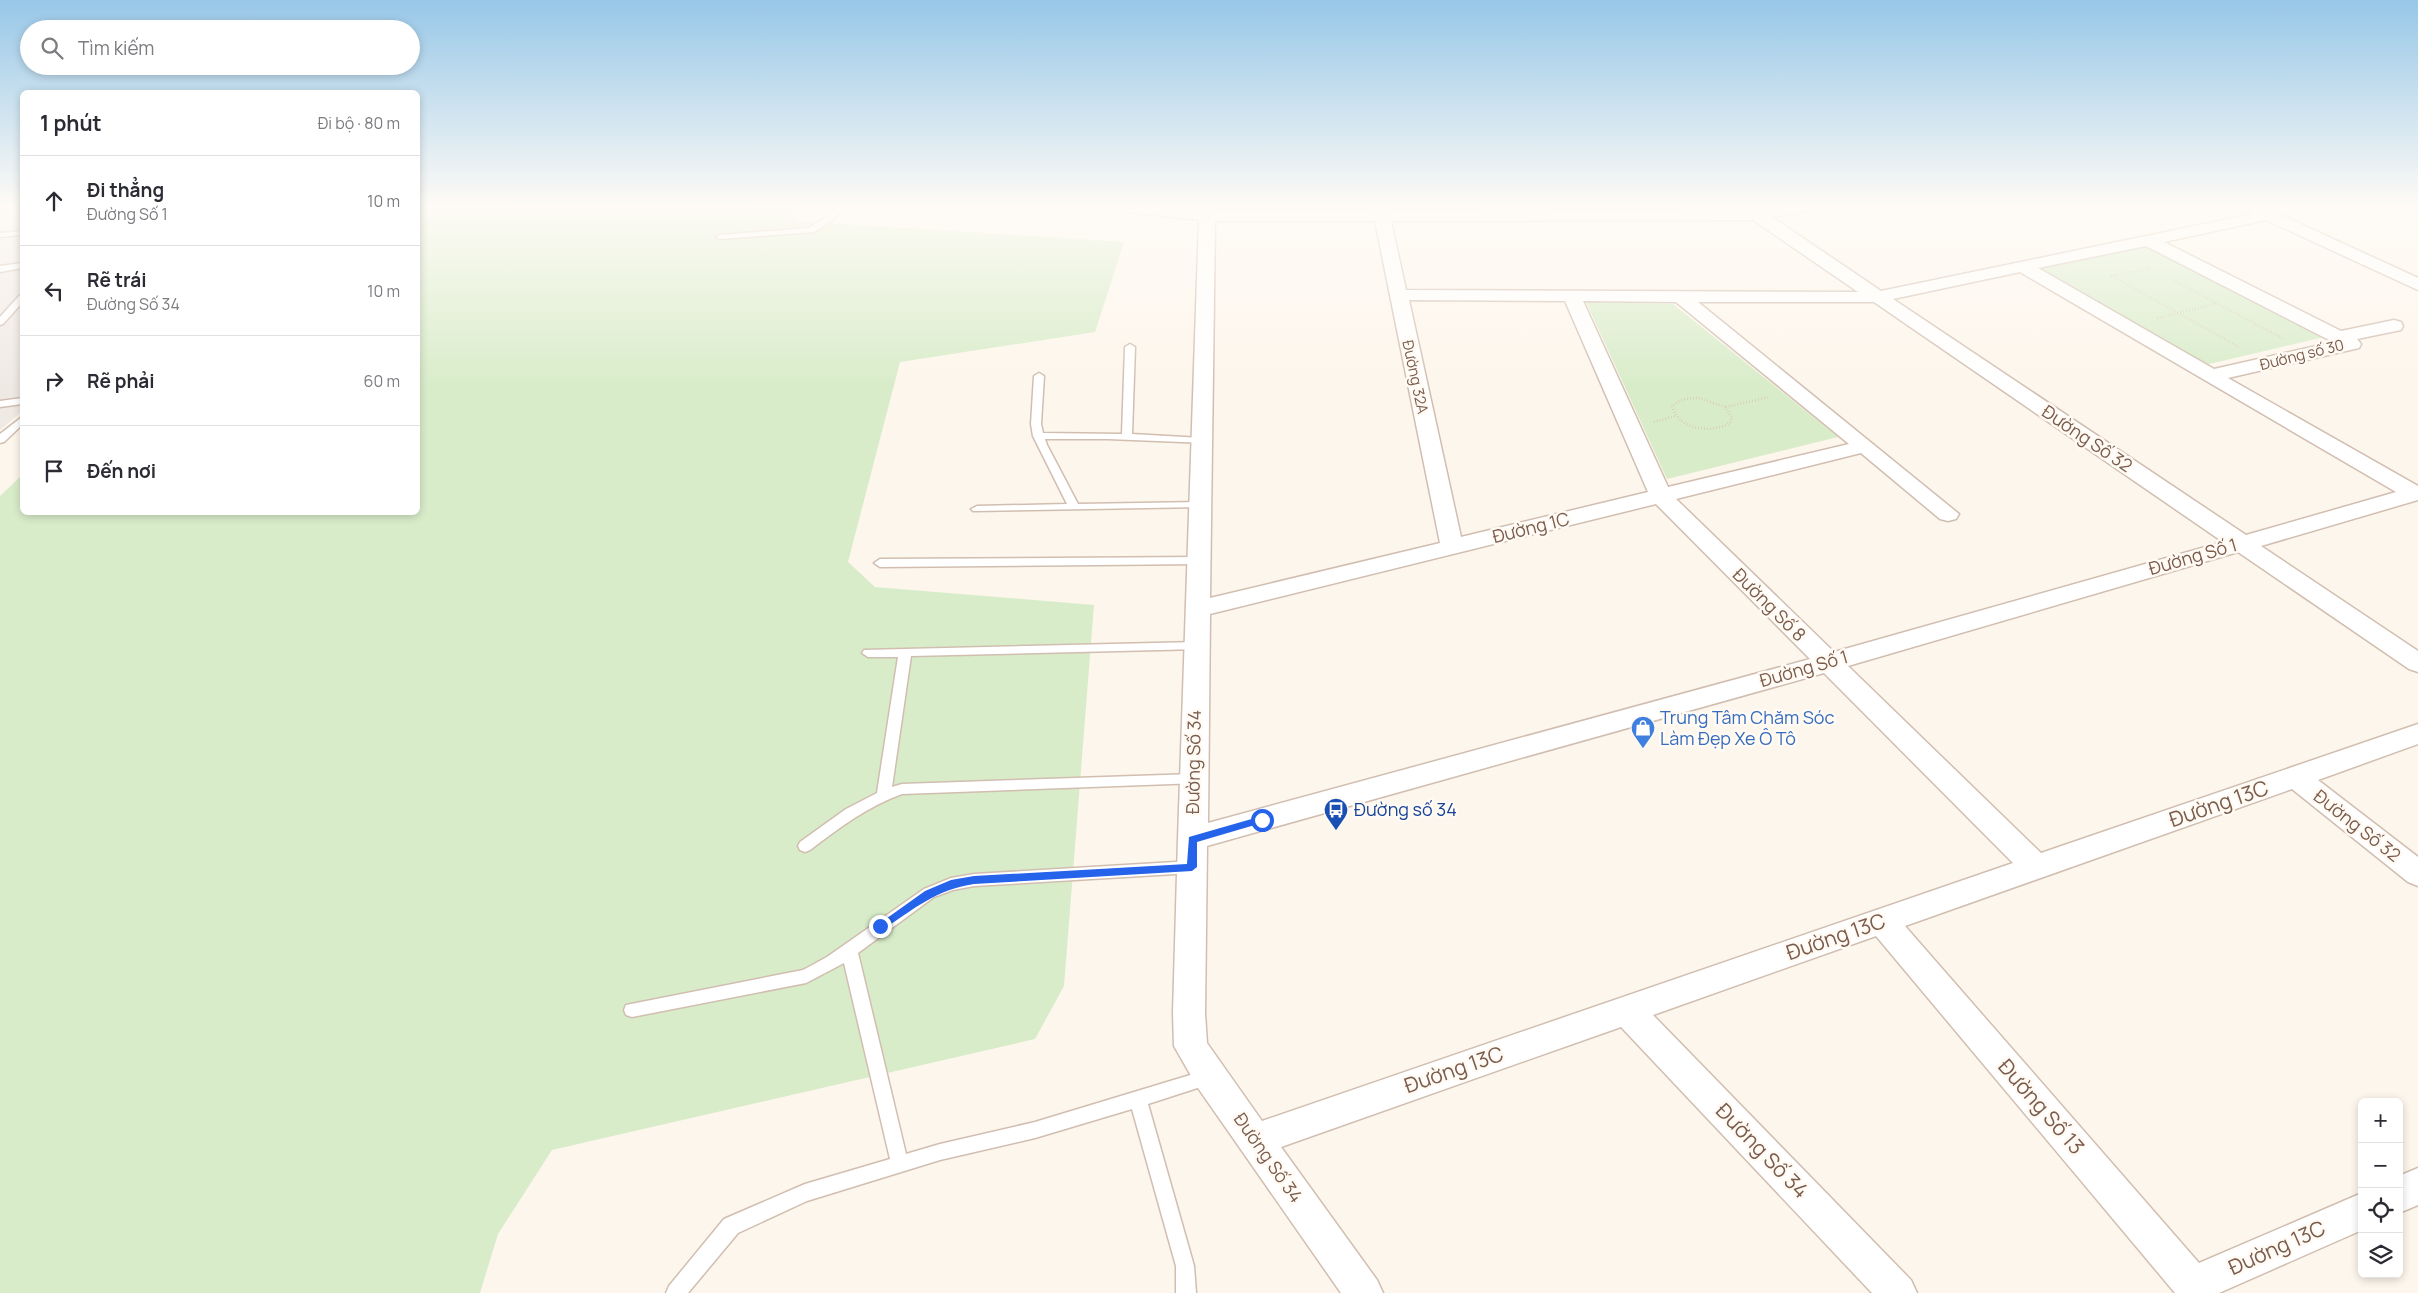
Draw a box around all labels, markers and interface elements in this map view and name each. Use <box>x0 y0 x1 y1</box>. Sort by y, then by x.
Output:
search box <box>20 20 420 75</box>
icon: search <box>38 34 66 62</box>
text: Tìm kiếm <box>78 35 154 61</box>
text: 1 phút <box>40 109 102 137</box>
text: Đi bộ · 80 m <box>318 112 400 134</box>
text: Đi thẳng <box>87 177 164 203</box>
icon: ahead <box>40 187 68 215</box>
text: 10 m <box>367 190 400 212</box>
text: Đường Số 1 <box>87 203 168 225</box>
text: Rẽ trái <box>87 267 147 293</box>
icon: left <box>40 277 68 305</box>
text: 10 m <box>367 280 400 302</box>
text: Đường Số 34 <box>87 293 180 315</box>
street label: Đường số 30 <box>2258 334 2346 375</box>
street label: Đường 32A <box>1397 338 1434 416</box>
icon: right <box>40 367 68 395</box>
text: Rẽ phải <box>87 368 155 394</box>
text: 60 m <box>364 370 400 392</box>
street label: Đường Số 32 <box>2038 399 2137 477</box>
icon: arrive <box>40 457 68 485</box>
text: Đến nơi <box>87 458 156 484</box>
street label: Đường 1C <box>1490 506 1572 548</box>
street label: Đường Số 1 <box>2146 532 2240 580</box>
street label: Đường Số 8 <box>1728 562 1812 646</box>
street label: Đường Số 1 <box>1757 644 1851 692</box>
place label: Trung Tâm Chăm Sóc Làm Đẹp Xe Ô Tô <box>1660 705 1834 750</box>
street label: Đường Số 34 <box>1180 710 1206 814</box>
shop icon: Trung Tâm Chăm Sóc Làm Đẹp Xe Ô Tô <box>1630 715 1656 749</box>
street label: Đường 13C <box>2165 773 2272 833</box>
street label: Đường Số 32 <box>2309 784 2406 867</box>
bus stop icon: Đường số 34 <box>1323 797 1349 831</box>
place label: Đường số 34 <box>1354 797 1457 821</box>
route start <box>1251 809 1274 832</box>
street label: Đường 13C <box>1782 906 1889 966</box>
route end <box>869 915 892 938</box>
street label: Đường 13C <box>1400 1039 1507 1099</box>
street label: Đường Số 13 <box>1993 1053 2091 1160</box>
street label: Đường Số 34 <box>1710 1097 1815 1204</box>
map controls <box>2358 1098 2403 1278</box>
button: + <box>2358 1098 2403 1143</box>
street label: Đường Số 34 <box>1229 1108 1309 1207</box>
button: − <box>2358 1143 2403 1188</box>
button: locate <box>2358 1188 2403 1233</box>
street label: Đường 13C <box>2224 1213 2329 1281</box>
button: layers <box>2358 1233 2403 1278</box>

